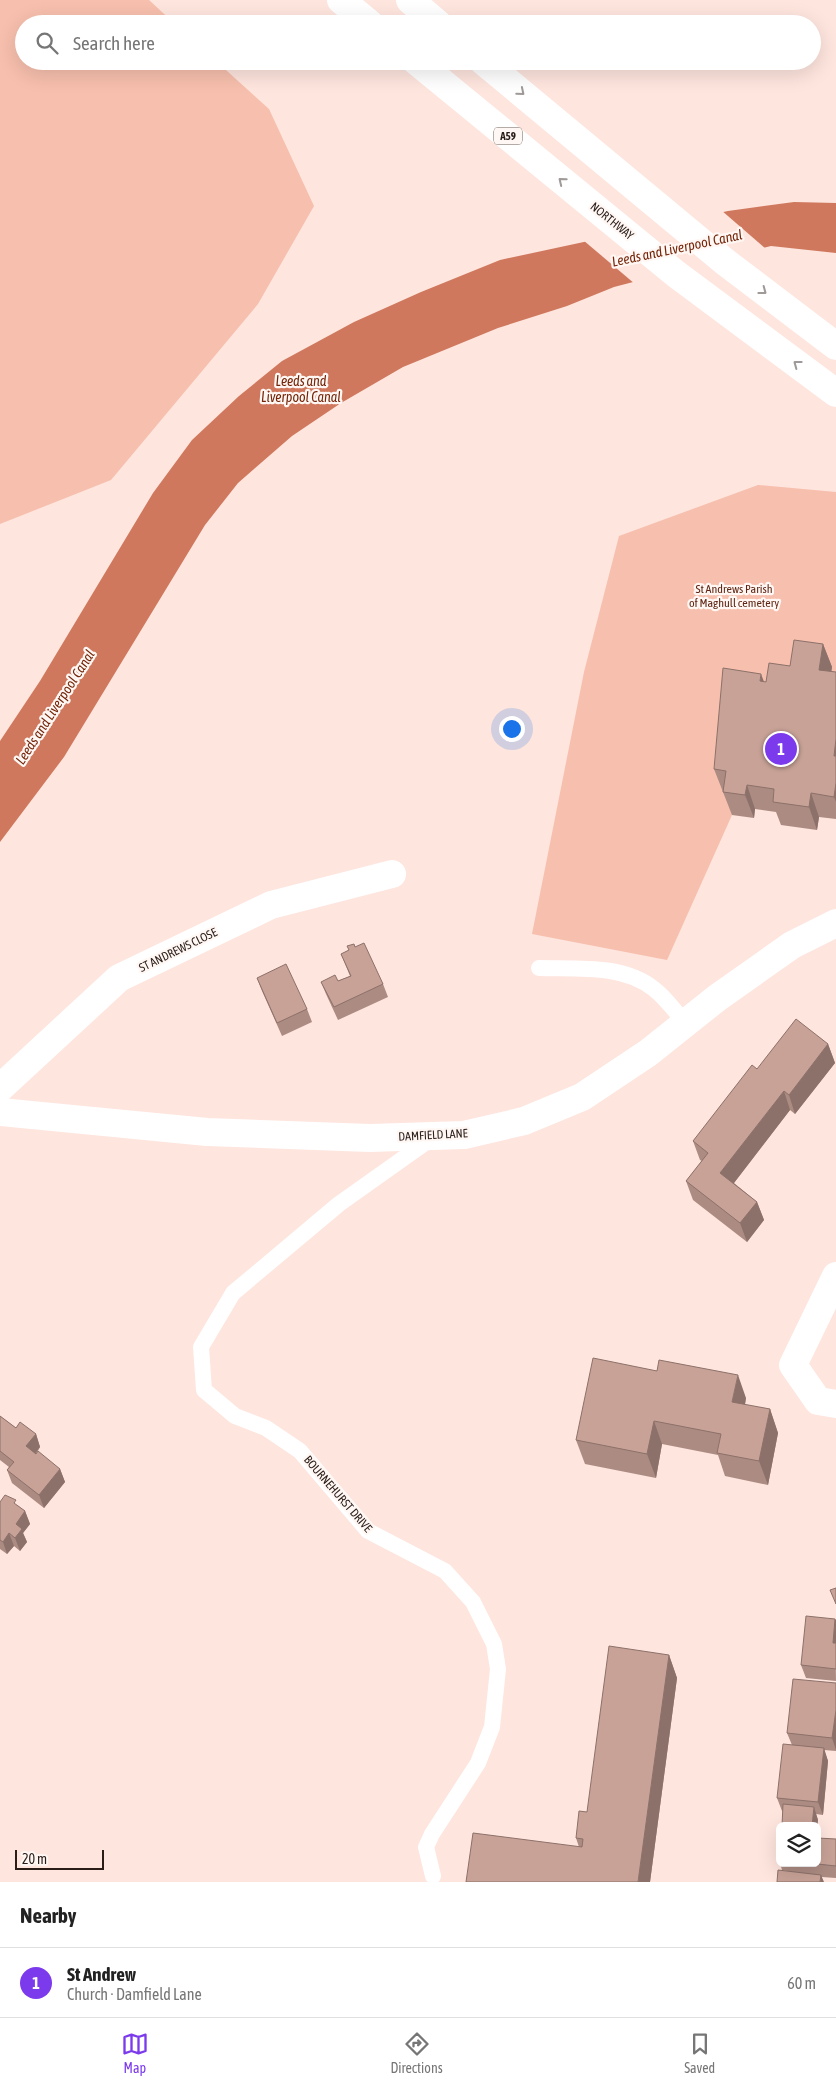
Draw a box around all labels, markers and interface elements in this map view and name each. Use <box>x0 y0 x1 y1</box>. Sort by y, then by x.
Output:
search box <box>15 15 821 70</box>
icon: search <box>33 29 61 57</box>
text: Search here <box>73 32 155 54</box>
one-way arrow <box>515 87 524 95</box>
road number: A59 <box>494 128 522 144</box>
one-way arrow <box>559 178 568 186</box>
street label: NORTHWAY <box>588 199 637 243</box>
water label: Leeds and Liverpool Canal <box>610 226 744 270</box>
one-way arrow <box>757 285 766 293</box>
one-way arrow <box>793 361 803 370</box>
water label: Leeds and Liverpool Canal <box>261 373 341 405</box>
park label: St Andrews Parish of Maghull cemetery <box>689 582 779 610</box>
water label: Leeds and Liverpool Canal <box>12 647 98 767</box>
your location <box>499 716 525 742</box>
pin: 1 <box>765 730 797 768</box>
street label: ST ANDREWS CLOSE <box>137 925 219 975</box>
street label: DAMFIELD LANE <box>398 1126 468 1144</box>
street label: BOURNEHURST DRIVE <box>301 1453 375 1535</box>
map controls <box>776 1822 821 1867</box>
button: layers <box>776 1822 821 1867</box>
scale bar <box>15 1847 104 1870</box>
text: 20 m <box>22 1851 47 1867</box>
text: Nearby <box>20 1903 76 1927</box>
text: St Andrew <box>67 1963 136 1985</box>
text: 1 <box>32 1974 40 1992</box>
text: 60 m <box>787 1974 816 1992</box>
text: Church · Damfield Lane <box>67 1985 202 2003</box>
tab: Map <box>121 2030 149 2076</box>
tab: Directions <box>390 2030 443 2076</box>
tab: Saved <box>684 2030 715 2076</box>

